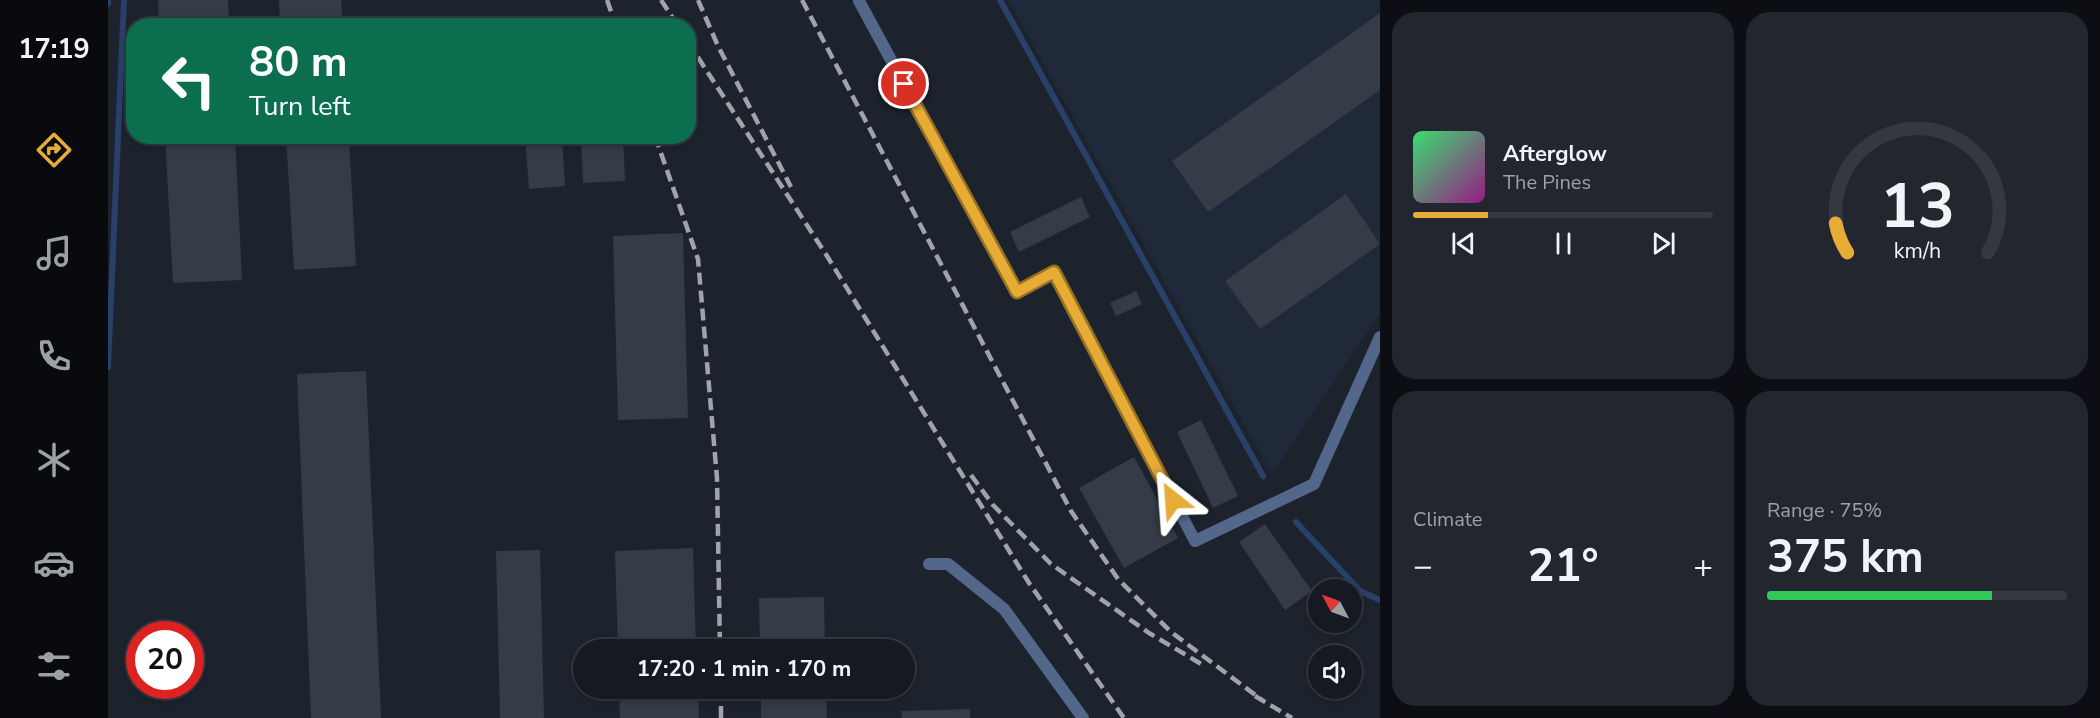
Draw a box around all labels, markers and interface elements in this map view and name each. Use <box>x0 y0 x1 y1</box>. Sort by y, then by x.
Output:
text: 17:19 <box>18 31 90 68</box>
text: 80 m <box>249 34 348 91</box>
icon: left <box>150 42 228 120</box>
pin <box>878 58 929 109</box>
icon: arrive <box>887 67 920 100</box>
text: Turn left <box>249 88 350 125</box>
icon: directions <box>33 129 75 171</box>
text: Afterglow <box>1503 139 1607 169</box>
text: 13 <box>1880 164 1954 249</box>
text: The Pines <box>1503 169 1591 196</box>
icon: previous <box>1447 227 1480 260</box>
icon: pause <box>1547 227 1580 260</box>
icon: next <box>1647 227 1680 260</box>
icon: music <box>33 232 75 274</box>
text: km/h <box>1893 236 1941 266</box>
icon: phone <box>33 335 75 377</box>
icon: climate <box>33 439 75 481</box>
position arrow <box>1141 468 1205 532</box>
text: Range · 75% <box>1767 497 1882 524</box>
text: Climate <box>1413 506 1482 533</box>
text: 375 km <box>1767 527 1924 588</box>
text: 21° <box>1527 536 1599 597</box>
icon: car <box>33 542 75 584</box>
text: − <box>1413 544 1433 589</box>
text: + <box>1693 544 1713 589</box>
north arrow <box>1308 579 1362 633</box>
map controls <box>1308 579 1362 699</box>
speed limit sign: 20 <box>126 621 204 699</box>
icon: filters <box>33 645 75 687</box>
button: sound <box>1308 645 1362 699</box>
text: 17:20 · 1 min · 170 m <box>637 654 851 684</box>

